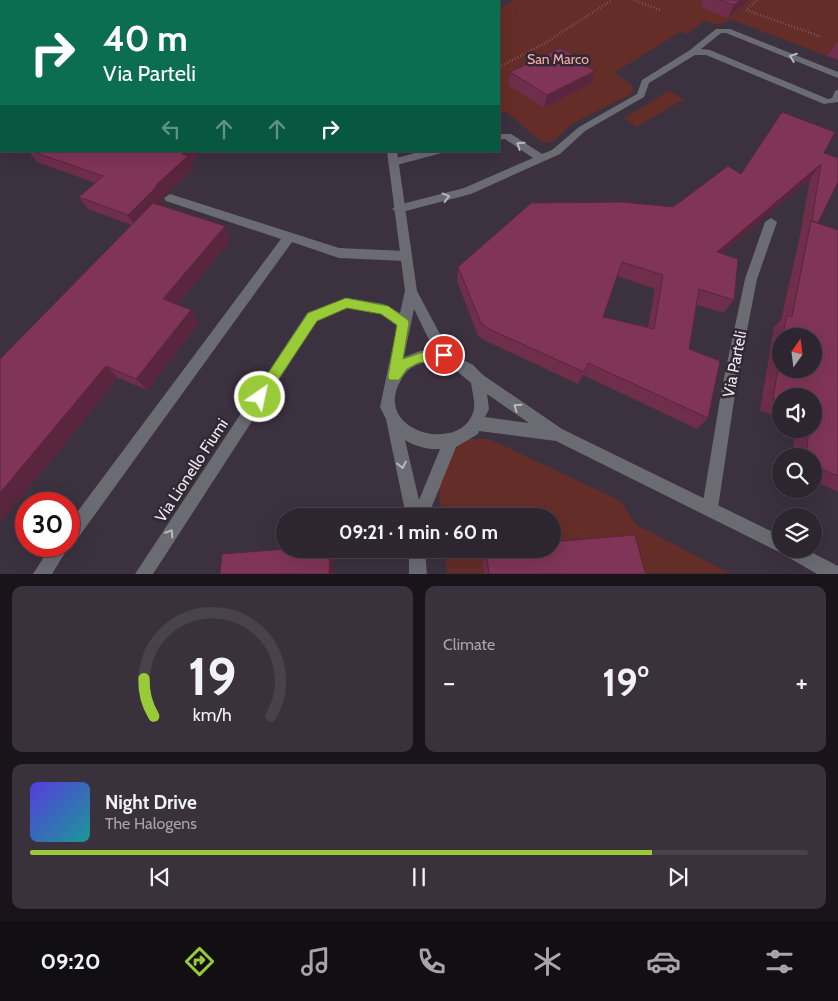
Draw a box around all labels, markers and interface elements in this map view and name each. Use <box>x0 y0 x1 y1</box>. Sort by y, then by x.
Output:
text: 40 m <box>103 17 188 60</box>
icon: right <box>20 20 85 85</box>
park label: San Marco <box>527 50 589 68</box>
one-way arrow <box>789 52 798 63</box>
text: Via Parteli <box>103 60 196 87</box>
icon: left <box>157 115 185 143</box>
icon: ahead <box>210 115 238 143</box>
icon: ahead <box>263 115 291 143</box>
icon: right <box>316 115 344 143</box>
one-way arrow <box>516 141 525 151</box>
one-way arrow <box>441 192 449 202</box>
north arrow <box>772 328 822 378</box>
map controls <box>772 328 822 558</box>
street label: Via Parteli <box>719 329 750 399</box>
pin <box>423 334 465 376</box>
icon: arrive <box>430 341 458 369</box>
position arrow <box>233 370 285 422</box>
button: sound <box>772 388 822 438</box>
one-way arrow <box>514 404 523 413</box>
street label: Via Lionello Fiumi <box>151 415 232 526</box>
button: search <box>772 448 822 498</box>
one-way arrow <box>397 461 407 469</box>
speed limit sign: 30 <box>15 492 80 557</box>
button: layers <box>772 508 822 558</box>
text: 09:21 · 1 min · 60 m <box>339 521 498 544</box>
one-way arrow <box>164 529 173 538</box>
text: Climate <box>443 635 495 654</box>
text: 19 <box>188 645 237 708</box>
text: 19° <box>602 659 649 706</box>
text: − <box>443 665 455 699</box>
text: + <box>796 665 808 699</box>
text: km/h <box>193 704 232 725</box>
text: Night Drive <box>105 791 197 814</box>
text: The Halogens <box>105 814 197 833</box>
icon: previous <box>146 863 174 891</box>
icon: pause <box>405 863 433 891</box>
icon: next <box>664 863 692 891</box>
icon: directions <box>182 944 217 979</box>
icon: music <box>298 944 333 979</box>
icon: phone <box>414 944 449 979</box>
icon: climate <box>530 944 565 979</box>
icon: car <box>646 944 681 979</box>
icon: filters <box>762 944 797 979</box>
text: 09:20 <box>41 948 101 975</box>

